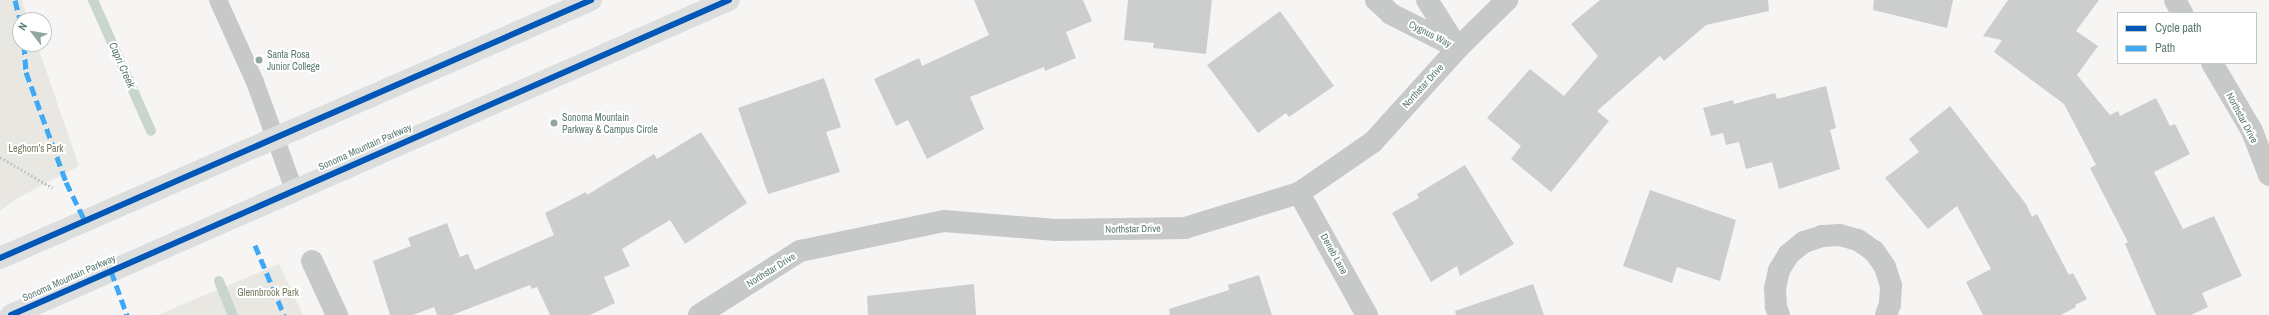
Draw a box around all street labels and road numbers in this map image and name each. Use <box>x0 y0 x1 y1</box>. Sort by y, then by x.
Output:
street label: Cygnus Way <box>1407 18 1453 50</box>
street label: Northstar Drive <box>1400 61 1446 111</box>
street label: Northstar Drive <box>2224 91 2260 145</box>
street label: Sonoma Mountain Parkway <box>317 121 413 173</box>
street label: Northstar Drive <box>1105 223 1161 235</box>
street label: Deneb Lane <box>1318 232 1350 276</box>
street label: Northstar Drive <box>744 250 798 290</box>
street label: Sonoma Mountain Parkway <box>21 252 117 304</box>

